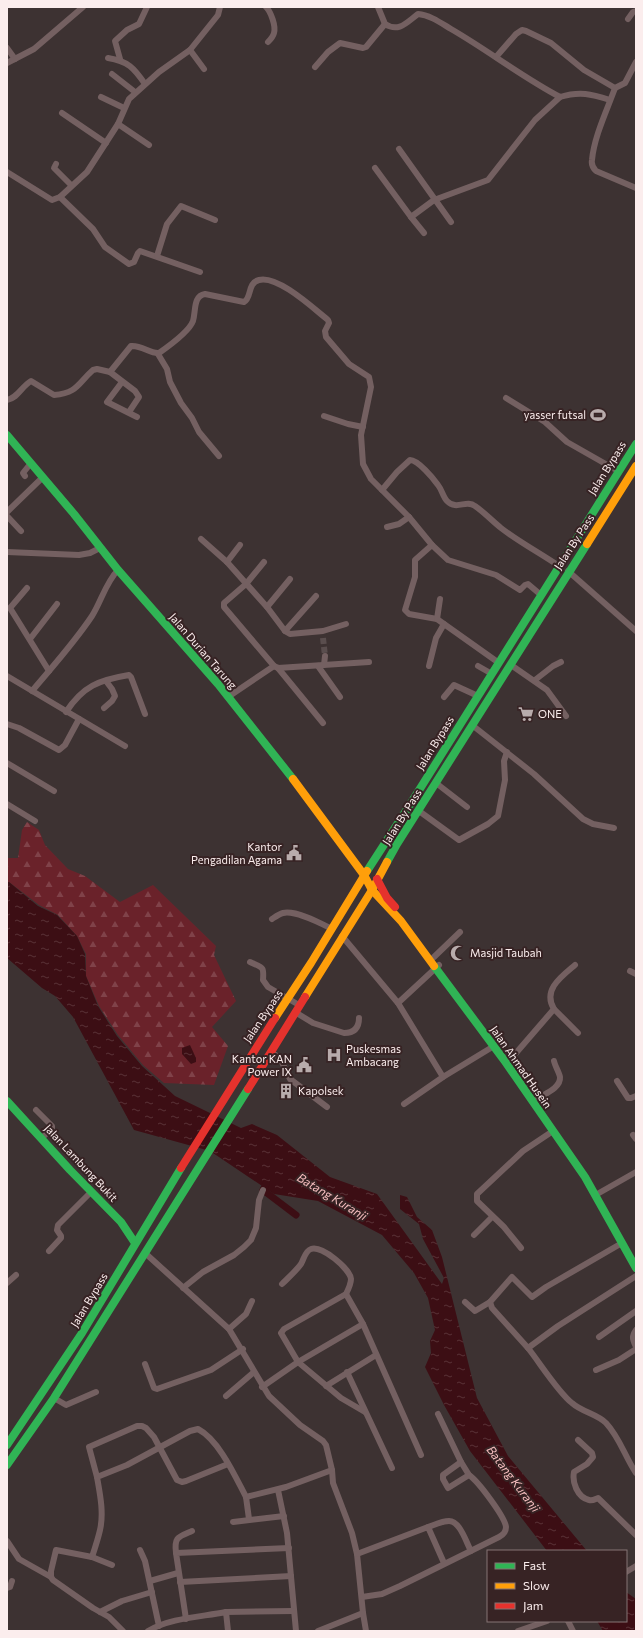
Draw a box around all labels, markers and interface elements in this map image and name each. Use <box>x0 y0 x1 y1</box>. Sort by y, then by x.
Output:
sports icon: yasser futsal <box>589 406 607 424</box>
place label: yasser futsal <box>524 408 586 421</box>
street label: Jalan Bypass <box>585 438 629 498</box>
street label: Jalan By Pass <box>551 512 597 572</box>
street label: Jalan Durian Tarung <box>166 610 240 692</box>
supermarket icon: ONE <box>517 705 535 723</box>
place label: ONE <box>538 707 562 720</box>
street label: Jalan Bypass <box>413 713 457 773</box>
street label: Jalan By Pass <box>379 786 425 848</box>
place label: Kantor Pengadilan Agama <box>191 840 283 866</box>
public building icon: Kantor Pengadilan Agama <box>285 844 303 862</box>
mosque icon: Masjid Taubah <box>449 944 467 962</box>
place label: Masjid Taubah <box>470 946 542 959</box>
street label: Jalan Bypass <box>240 987 286 1045</box>
street label: Jalan Ahmad Husein <box>487 1023 555 1111</box>
place label: Puskesmas Ambacang <box>346 1042 401 1068</box>
hospital icon: Puskesmas Ambacang <box>325 1046 343 1064</box>
place label: Kantor KAN Power IX <box>232 1052 293 1078</box>
public building icon: Kantor KAN Power IX <box>295 1056 313 1074</box>
building icon: Kapolsek <box>277 1082 295 1100</box>
place label: Kapolsek <box>298 1084 344 1097</box>
street label: Jalan Lambung Bukit <box>41 1121 121 1205</box>
water label: Batang Kuranji <box>295 1170 371 1223</box>
street label: Jalan Bypass <box>67 1270 111 1330</box>
water label: Batang Kuranji <box>484 1442 544 1515</box>
legend <box>487 1550 627 1622</box>
text: Fast <box>523 1558 546 1572</box>
text: Slow <box>523 1578 550 1592</box>
text: Jam <box>523 1598 543 1613</box>

